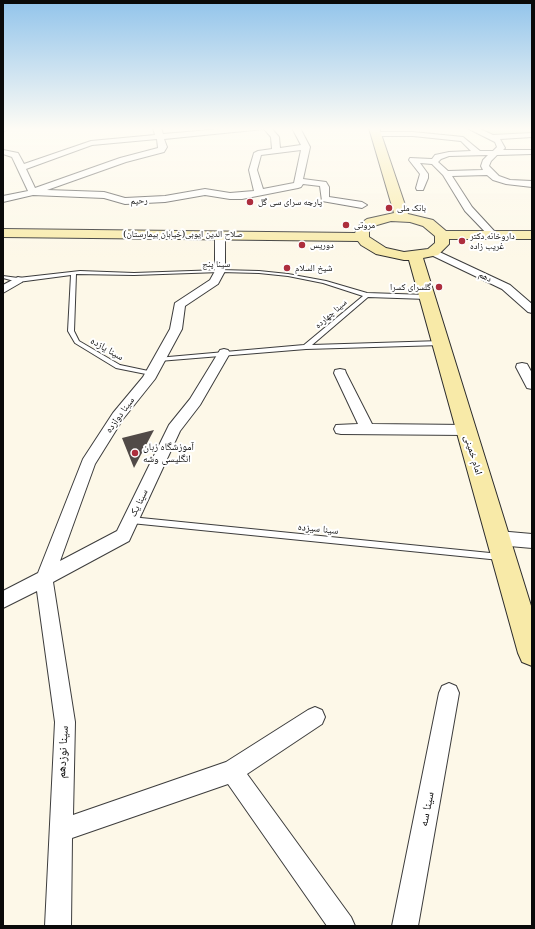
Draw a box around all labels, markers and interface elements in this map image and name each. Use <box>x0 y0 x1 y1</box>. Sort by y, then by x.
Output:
street label: رحیم <box>130 195 148 207</box>
marker: پارچه سرای سی گل <box>245 197 255 207</box>
place label: پارچه سرای سی گل <box>258 197 322 207</box>
marker: بانک ملی <box>384 203 394 213</box>
place label: بانک ملی <box>397 203 426 213</box>
marker: مروتی <box>341 220 351 230</box>
place label: مروتی <box>354 220 375 230</box>
street label: صلاح الدین ایوبی(خیابان بیمارستان) <box>123 229 243 239</box>
place label: داروخانه دکتر غریب زاده <box>470 231 515 252</box>
marker: داروخانه دکتر غریب زاده <box>457 236 467 246</box>
marker: دوریس <box>297 240 307 250</box>
place label: دوریس <box>310 240 334 250</box>
street label: سینا پنج <box>202 259 230 269</box>
marker: شیخ السلام <box>282 263 292 273</box>
place label: شیخ السلام <box>295 263 332 273</box>
street label: دهم <box>477 269 493 285</box>
place label: گلسرای کسرا <box>390 282 431 292</box>
marker: گلسرای کسرا <box>434 282 444 292</box>
street label: سینا چهارده <box>313 297 349 331</box>
street label: سینا یازده <box>88 335 126 363</box>
street label: سینا دوازده <box>103 395 137 435</box>
street label: امام خمینی <box>461 434 485 476</box>
place label: آموزشگاه زبان انگلیسی وشه <box>143 441 194 464</box>
marker: آموزشگاه زبان انگلیسی وشه <box>130 448 140 458</box>
street label: سینا یک <box>127 487 151 519</box>
street label: سینا سیزده <box>297 521 339 537</box>
street label: سینا نوزدهم <box>54 725 72 779</box>
street label: سینا سه <box>417 790 437 828</box>

